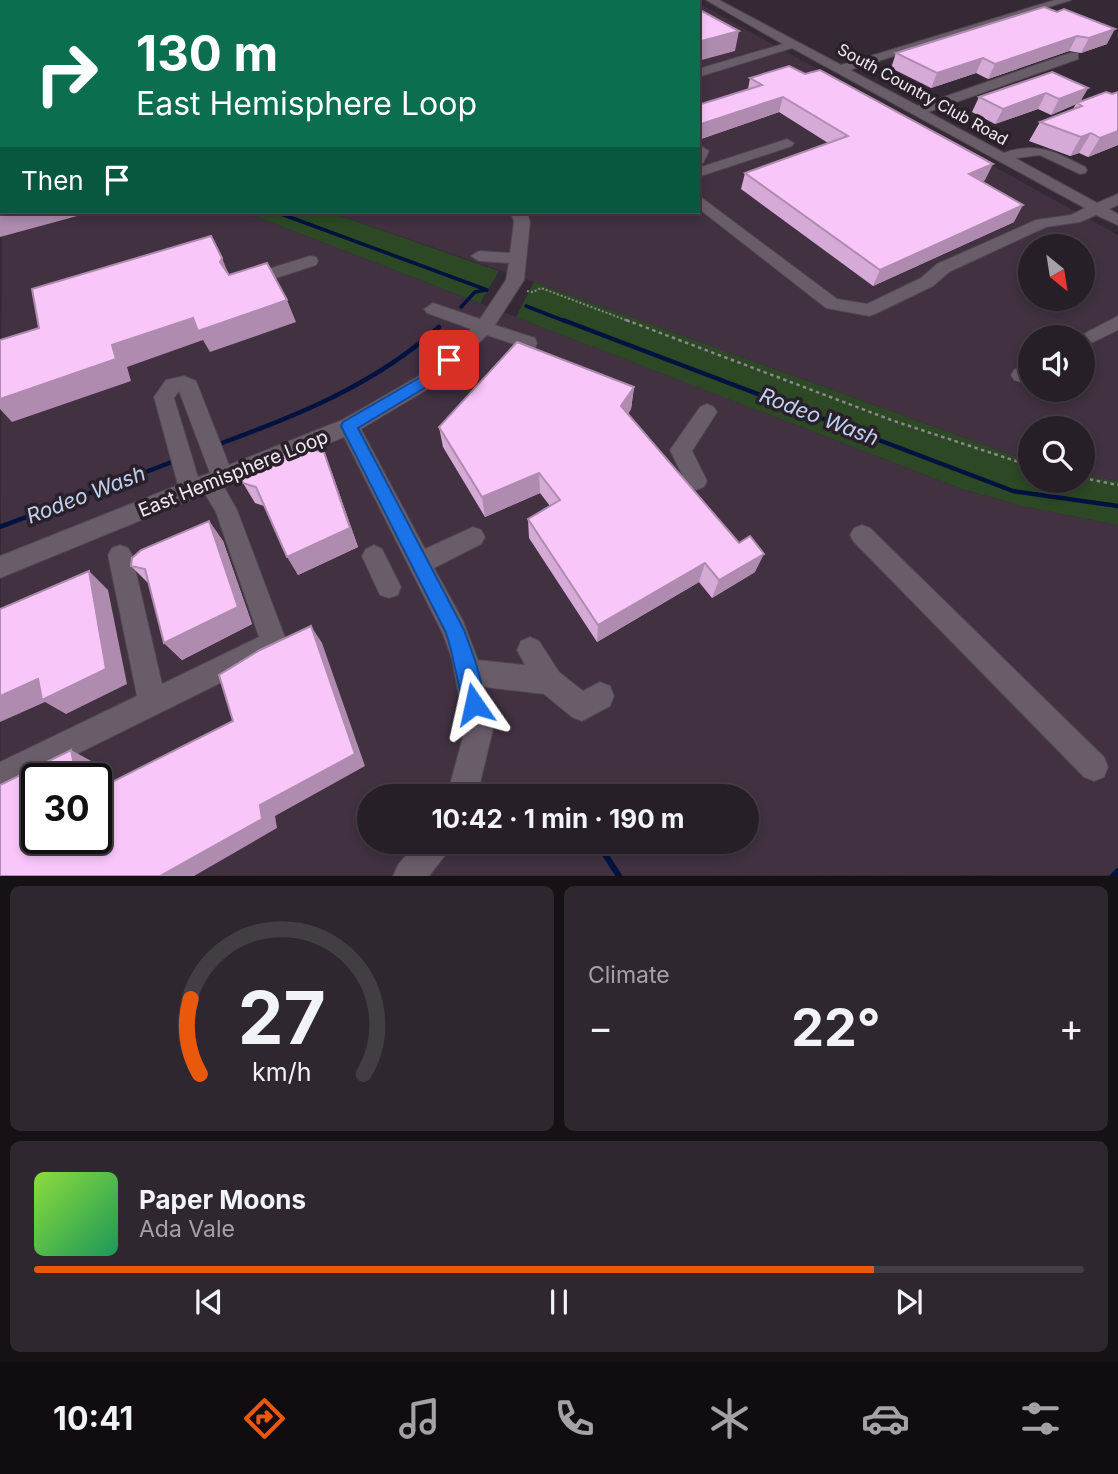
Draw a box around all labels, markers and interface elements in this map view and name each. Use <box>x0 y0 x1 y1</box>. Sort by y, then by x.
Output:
text: 130 m <box>136 24 278 83</box>
icon: right <box>21 28 112 119</box>
street label: South Country Club Road <box>834 39 1012 149</box>
text: East Hemisphere Loop <box>136 84 477 123</box>
icon: arrive <box>98 161 136 199</box>
text: Then <box>21 165 84 196</box>
north arrow <box>1018 234 1096 312</box>
map controls <box>1018 234 1095 493</box>
button: sound <box>1018 325 1095 402</box>
pin <box>419 330 479 390</box>
icon: arrive <box>430 341 468 379</box>
water label: Rodeo Wash <box>756 382 882 451</box>
button: search <box>1018 416 1095 493</box>
street label: East Hemisphere Loop <box>135 425 331 522</box>
water label: Rodeo Wash <box>23 460 149 529</box>
position arrow <box>437 667 511 741</box>
speed limit sign: 30 <box>21 763 112 854</box>
text: 10:42 · 1 min · 190 m <box>431 803 685 834</box>
text: Climate <box>588 961 670 989</box>
text: 27 <box>238 974 326 1063</box>
text: 22° <box>791 996 881 1059</box>
text: − <box>588 1004 613 1050</box>
text: + <box>1059 1004 1084 1050</box>
text: km/h <box>252 1057 312 1087</box>
text: Paper Moons <box>139 1184 306 1215</box>
text: Ada Vale <box>139 1215 235 1243</box>
icon: previous <box>190 1283 228 1321</box>
icon: pause <box>540 1283 578 1321</box>
icon: next <box>890 1283 928 1321</box>
icon: directions <box>240 1394 289 1443</box>
icon: music <box>395 1394 444 1443</box>
icon: phone <box>550 1394 599 1443</box>
icon: climate <box>705 1394 754 1443</box>
icon: car <box>861 1394 910 1443</box>
icon: filters <box>1016 1394 1065 1443</box>
text: 10:41 <box>53 1399 133 1438</box>

